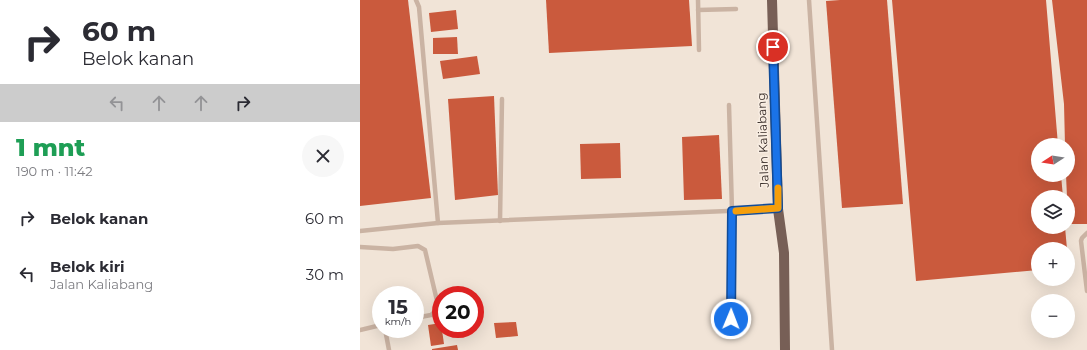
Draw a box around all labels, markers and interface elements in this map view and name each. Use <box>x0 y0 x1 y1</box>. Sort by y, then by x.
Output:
text: 60 m <box>82 14 156 48</box>
icon: right <box>16 16 68 68</box>
pin <box>756 30 790 64</box>
icon: arrive <box>762 36 784 58</box>
text: Belok kanan <box>82 48 194 70</box>
icon: left <box>106 92 128 114</box>
icon: ahead <box>148 92 170 114</box>
icon: ahead <box>190 92 212 114</box>
icon: right <box>232 92 254 114</box>
street label: Jalan Kaliabang <box>753 92 772 189</box>
text: 1 mnt <box>16 133 85 162</box>
button: close <box>302 135 344 177</box>
north arrow <box>1031 138 1075 182</box>
map controls <box>1031 138 1075 338</box>
text: 190 m · 11:42 <box>16 163 93 179</box>
button: layers <box>1031 190 1075 234</box>
icon: right <box>16 207 38 229</box>
text: Belok kanan <box>50 209 148 228</box>
text: 60 m <box>305 209 344 228</box>
button: + <box>1031 242 1075 286</box>
text: Belok kiri <box>50 257 125 276</box>
icon: left <box>16 263 38 285</box>
text: 30 m <box>306 265 344 284</box>
text: Jalan Kaliabang <box>50 276 153 292</box>
speed limit sign: 20 <box>432 286 484 338</box>
button: − <box>1031 294 1075 338</box>
text: 15 <box>388 295 408 319</box>
position arrow <box>710 298 752 340</box>
text: km/h <box>385 315 411 328</box>

